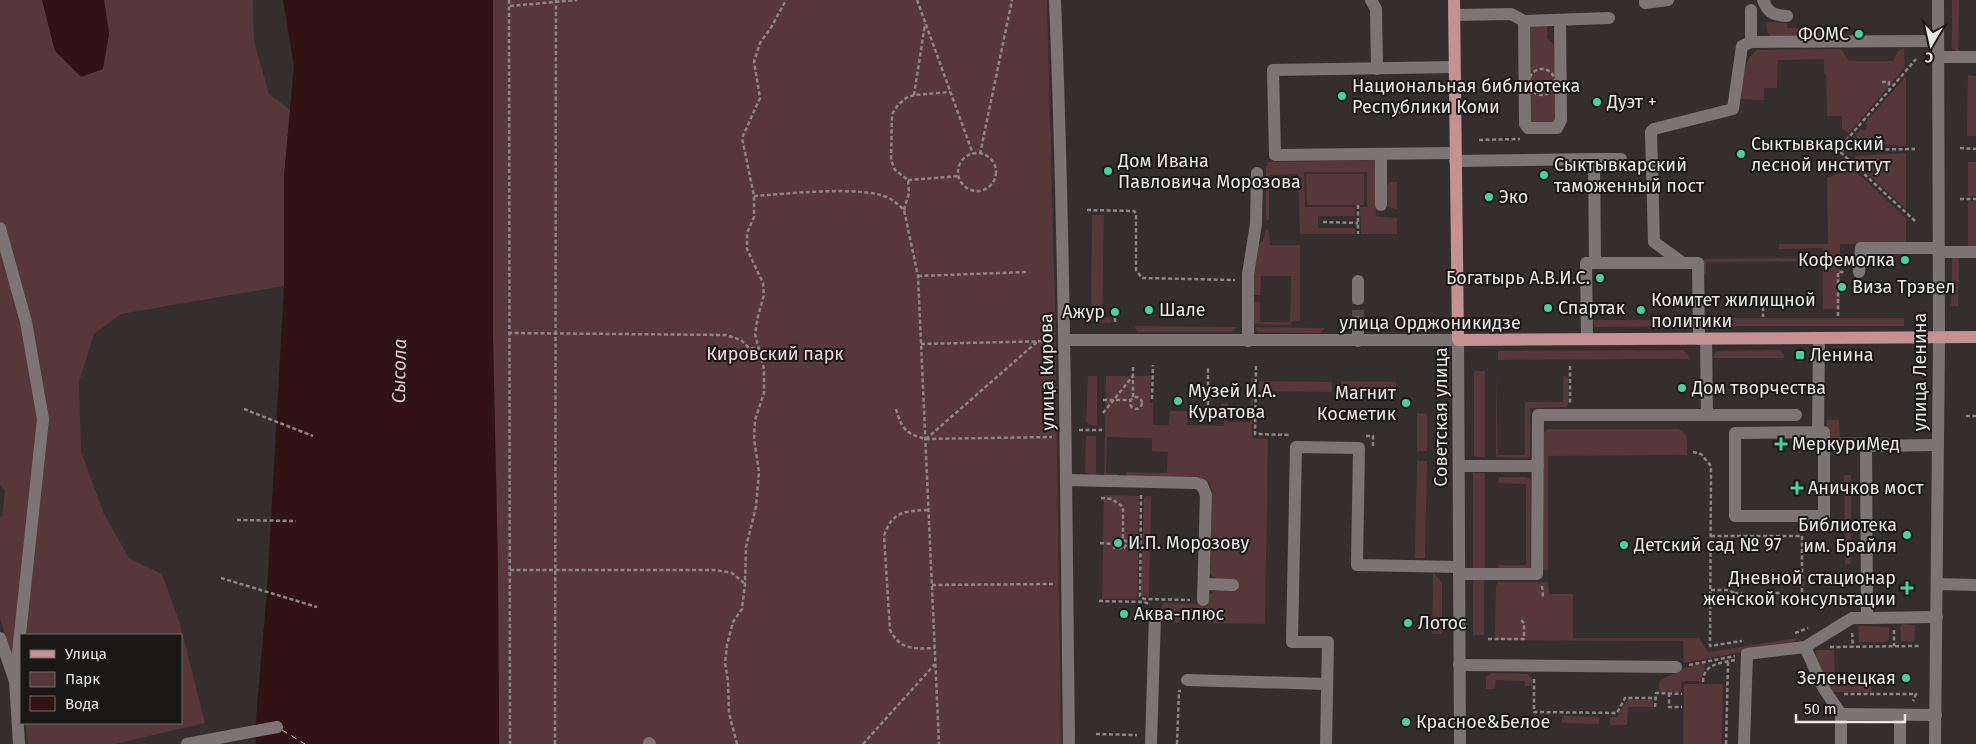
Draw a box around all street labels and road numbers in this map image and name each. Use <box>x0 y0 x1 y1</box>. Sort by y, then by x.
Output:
street label: улица Орджоникидзе <box>1339 312 1521 334</box>
street label: улица Кирова <box>1035 313 1059 431</box>
street label: улица Ленина <box>1909 313 1931 431</box>
street label: Советская улица <box>1430 347 1452 487</box>

